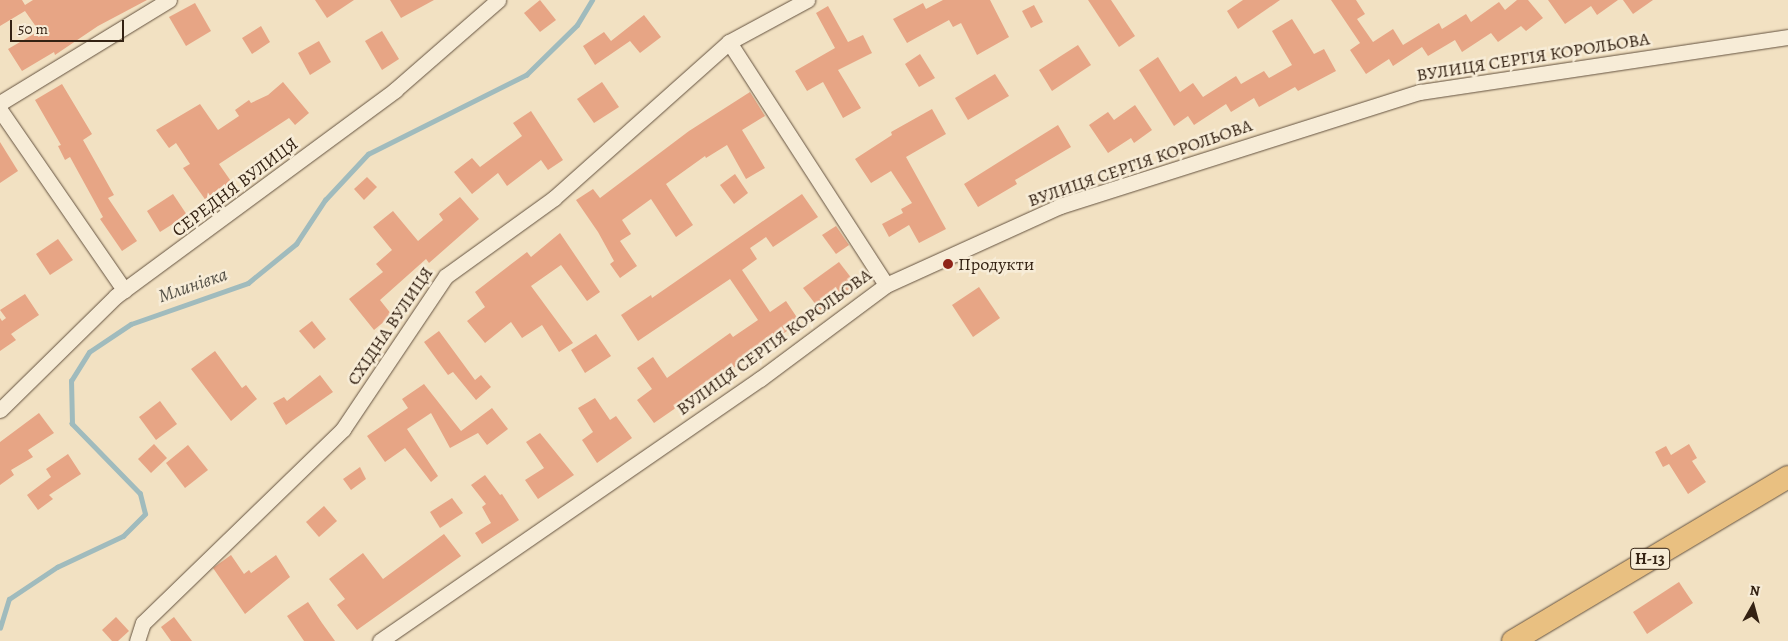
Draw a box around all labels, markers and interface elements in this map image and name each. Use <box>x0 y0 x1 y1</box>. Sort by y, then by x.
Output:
scale bar <box>12 10 126 42</box>
text: 50 m <box>18 19 48 39</box>
street label: ВУЛИЦЯ СЕРГІЯ КОРОЛЬОВА <box>1415 28 1651 86</box>
street label: ВУЛИЦЯ СЕРГІЯ КОРОЛЬОВА <box>1025 114 1255 212</box>
street label: СЕРЕДНЯ ВУЛИЦЯ <box>168 133 302 241</box>
place label: Продукти <box>958 253 1034 275</box>
marker: Продукти <box>942 258 954 270</box>
street label: СХІДНА ВУЛИЦЯ <box>342 263 438 389</box>
water label: Млинівка <box>155 264 231 308</box>
street label: ВУЛИЦЯ СЕРГІЯ КОРОЛЬОВА <box>672 264 876 420</box>
road number: Н-13 <box>1630 546 1670 572</box>
north arrow <box>1728 581 1778 631</box>
text: N <box>1749 581 1761 601</box>

